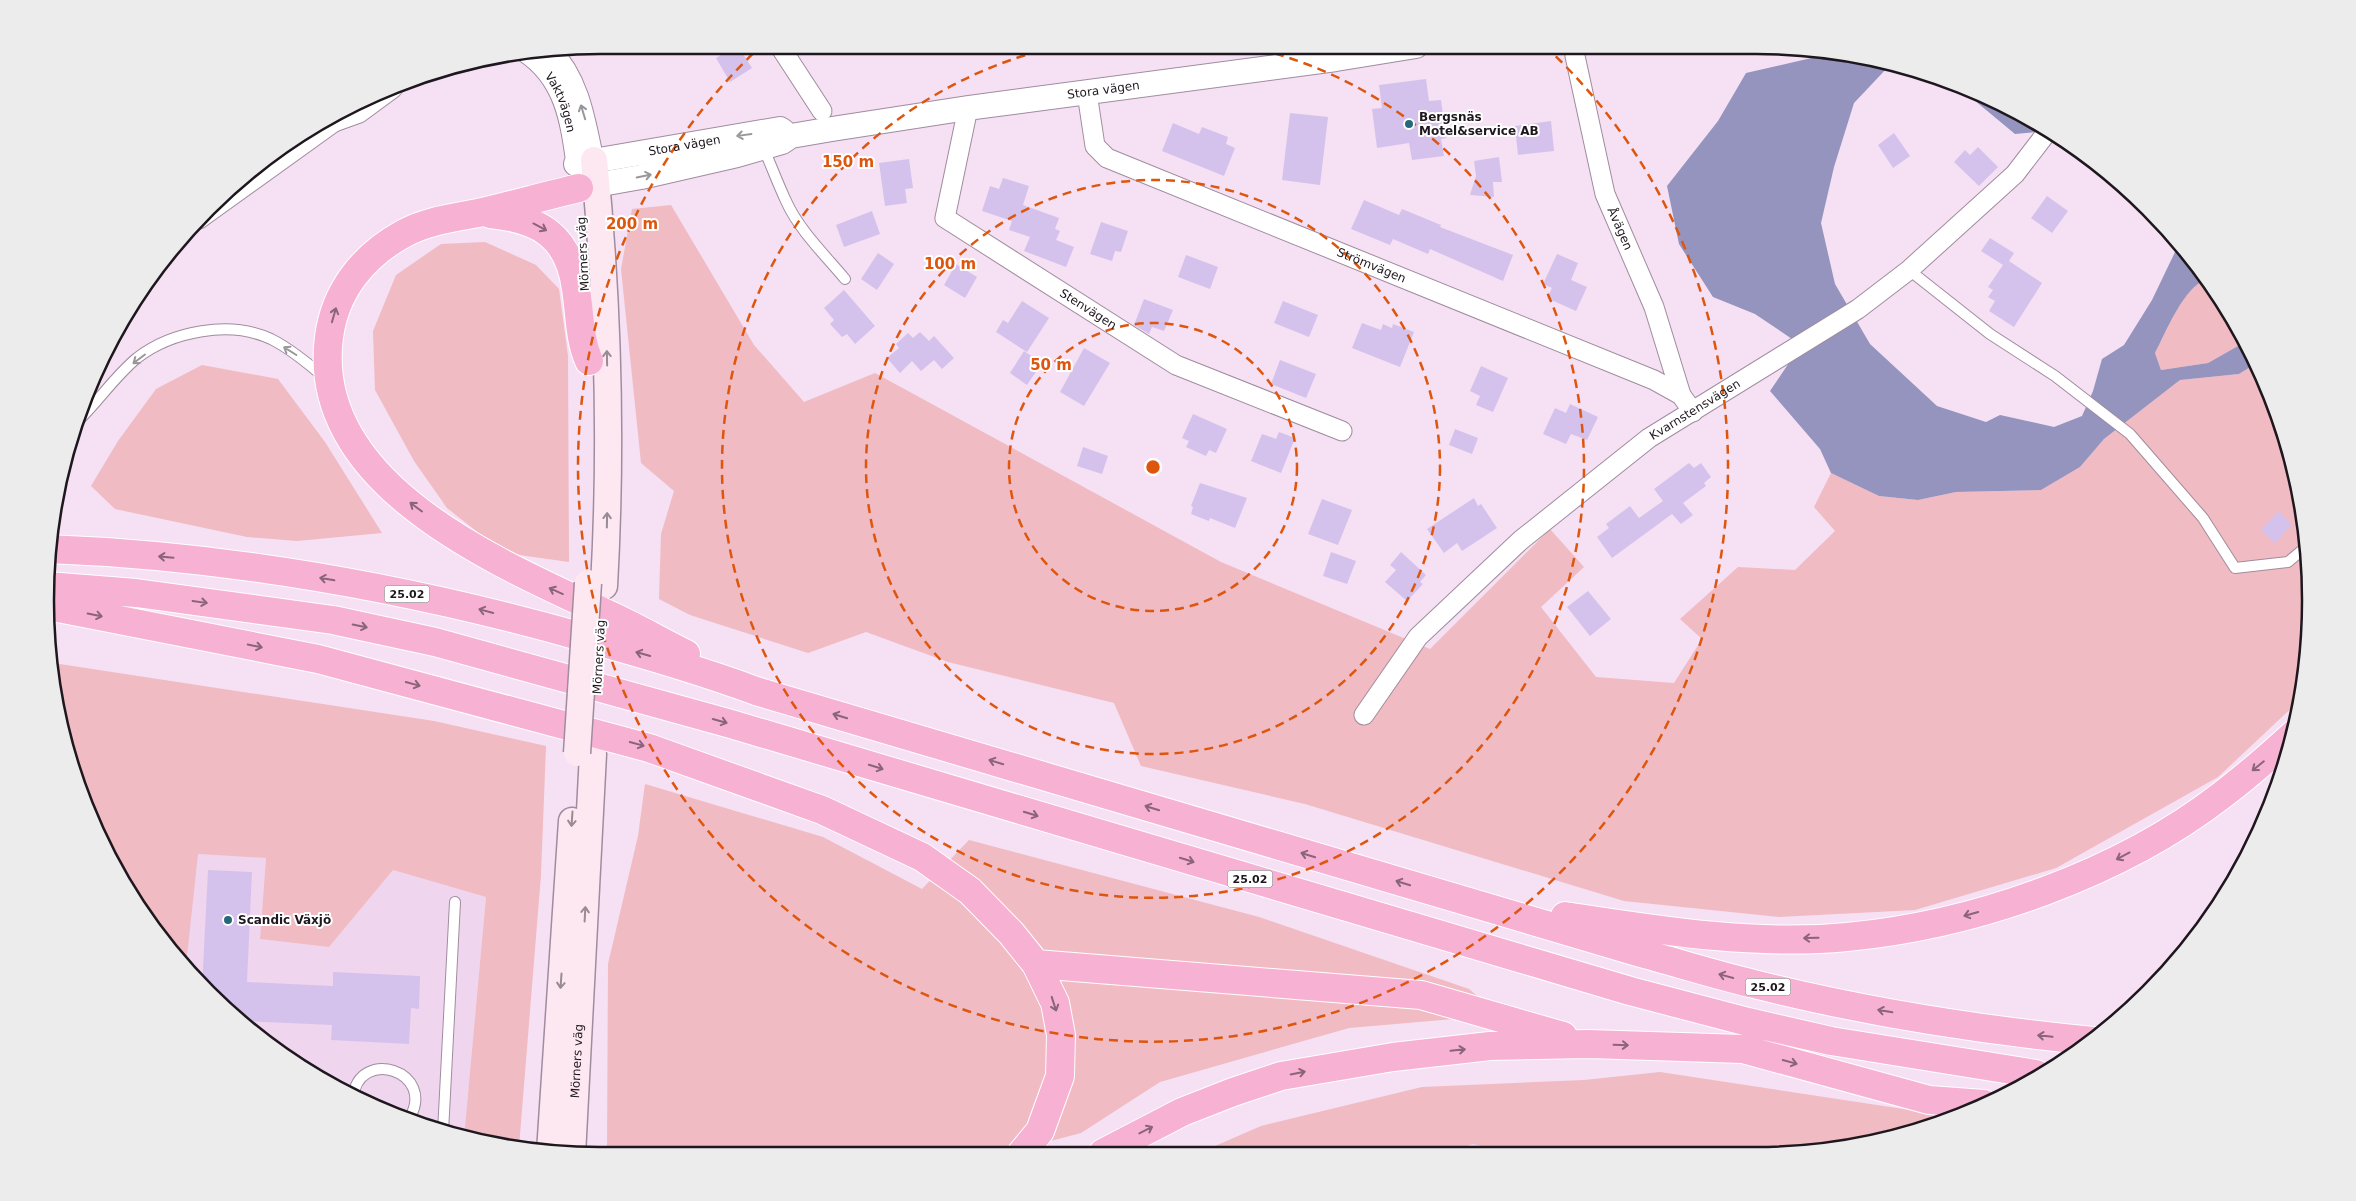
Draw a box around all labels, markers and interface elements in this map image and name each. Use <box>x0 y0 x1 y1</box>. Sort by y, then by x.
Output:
street label: Vaktvägen <box>542 70 578 133</box>
street label: Stora vägen <box>1066 78 1141 102</box>
one-way arrow <box>578 105 587 120</box>
place label: Bergsnäs Motel&service AB <box>1419 110 1539 138</box>
marker: Bergsnäs Motel&service AB <box>1403 118 1415 130</box>
one-way arrow <box>737 130 753 140</box>
street label: Stora vägen <box>647 132 722 158</box>
text: 150 m <box>822 153 874 171</box>
one-way arrow <box>636 171 652 180</box>
street label: Åvägen <box>1605 205 1635 252</box>
text: 200 m <box>606 215 658 233</box>
street label: Mörners väg <box>574 216 592 292</box>
one-way arrow <box>532 222 547 232</box>
street label: Strömvägen <box>1335 245 1408 286</box>
text: 100 m <box>924 255 976 273</box>
street label: Stenvägen <box>1057 286 1119 332</box>
one-way arrow <box>329 308 339 324</box>
one-way arrow <box>284 346 298 356</box>
one-way arrow <box>602 350 611 366</box>
one-way arrow <box>133 353 146 364</box>
text: 50 m <box>1030 356 1072 374</box>
street label: Kvarnstensvägen <box>1647 376 1743 443</box>
centre of rings <box>1144 458 1162 476</box>
one-way arrow <box>410 502 423 513</box>
one-way arrow <box>602 512 612 528</box>
one-way arrow <box>158 552 174 562</box>
one-way arrow <box>319 573 335 583</box>
one-way arrow <box>548 585 563 595</box>
road number: 25.02 <box>384 586 430 602</box>
one-way arrow <box>191 597 207 607</box>
one-way arrow <box>478 606 494 615</box>
one-way arrow <box>87 610 103 620</box>
street label: Mörners väg <box>590 619 608 695</box>
one-way arrow <box>352 622 368 631</box>
one-way arrow <box>247 641 263 651</box>
one-way arrow <box>635 649 651 658</box>
one-way arrow <box>404 680 420 689</box>
one-way arrow <box>833 710 849 720</box>
one-way arrow <box>711 716 727 726</box>
one-way arrow <box>629 740 645 750</box>
one-way arrow <box>988 757 1004 767</box>
one-way arrow <box>2251 761 2264 772</box>
one-way arrow <box>867 763 883 772</box>
one-way arrow <box>1144 803 1160 813</box>
one-way arrow <box>1023 809 1039 819</box>
one-way arrow <box>568 811 577 827</box>
one-way arrow <box>1300 849 1316 859</box>
one-way arrow <box>2115 851 2130 861</box>
one-way arrow <box>1179 856 1195 866</box>
road number: 25.02 <box>1228 871 1272 888</box>
one-way arrow <box>1395 878 1411 888</box>
one-way arrow <box>580 907 589 923</box>
one-way arrow <box>1964 910 1980 920</box>
place label: Scandic Växjö <box>238 913 331 927</box>
marker: Scandic Växjö <box>222 914 234 926</box>
one-way arrow <box>1803 933 1820 943</box>
one-way arrow <box>1718 971 1734 981</box>
one-way arrow <box>557 973 566 989</box>
road number: 25.02 <box>1746 979 1790 996</box>
one-way arrow <box>1050 996 1059 1011</box>
one-way arrow <box>1877 1006 1893 1015</box>
street label: Mörners väg <box>568 1024 586 1099</box>
one-way arrow <box>2037 1032 2053 1041</box>
one-way arrow <box>1612 1040 1628 1049</box>
one-way arrow <box>1450 1045 1466 1055</box>
one-way arrow <box>1781 1057 1797 1067</box>
one-way arrow <box>1289 1068 1305 1077</box>
one-way arrow <box>1138 1125 1153 1134</box>

